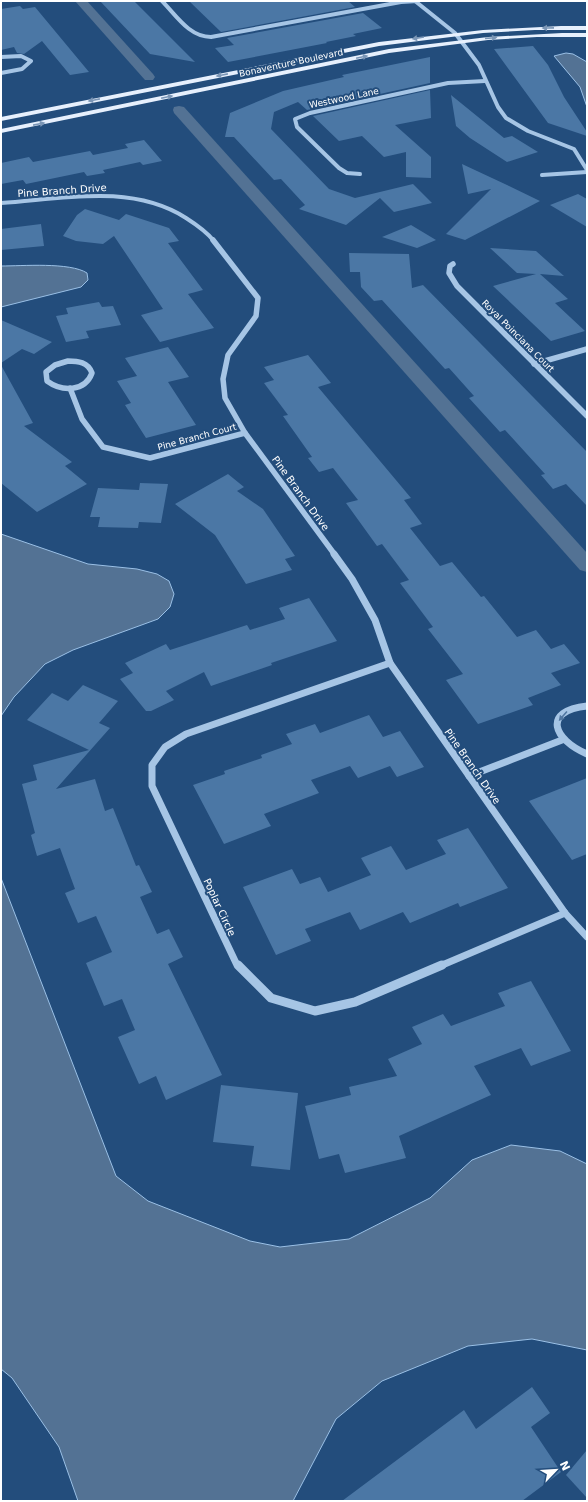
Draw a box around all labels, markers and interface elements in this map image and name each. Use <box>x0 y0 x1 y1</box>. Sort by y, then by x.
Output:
one-way arrow <box>541 25 554 31</box>
one-way arrow <box>485 34 497 41</box>
one-way arrow <box>412 35 425 41</box>
street label: Bonaventure Boulevard <box>238 47 344 79</box>
one-way arrow <box>356 53 369 59</box>
one-way arrow <box>216 72 228 78</box>
street label: Westwood Lane <box>308 86 380 110</box>
one-way arrow <box>160 94 173 100</box>
one-way arrow <box>88 97 101 103</box>
one-way arrow <box>33 120 45 126</box>
street label: Pine Branch Drive <box>17 182 107 199</box>
street label: Royal Poinciana Court <box>480 298 557 375</box>
street label: Pine Branch Court <box>157 422 238 452</box>
street label: Pine Branch Drive <box>270 454 331 533</box>
one-way arrow <box>559 711 568 721</box>
street label: Pine Branch Drive <box>442 727 503 806</box>
street label: Poplar Circle <box>201 877 238 938</box>
north arrow <box>536 1450 576 1490</box>
text: N <box>557 1459 572 1473</box>

